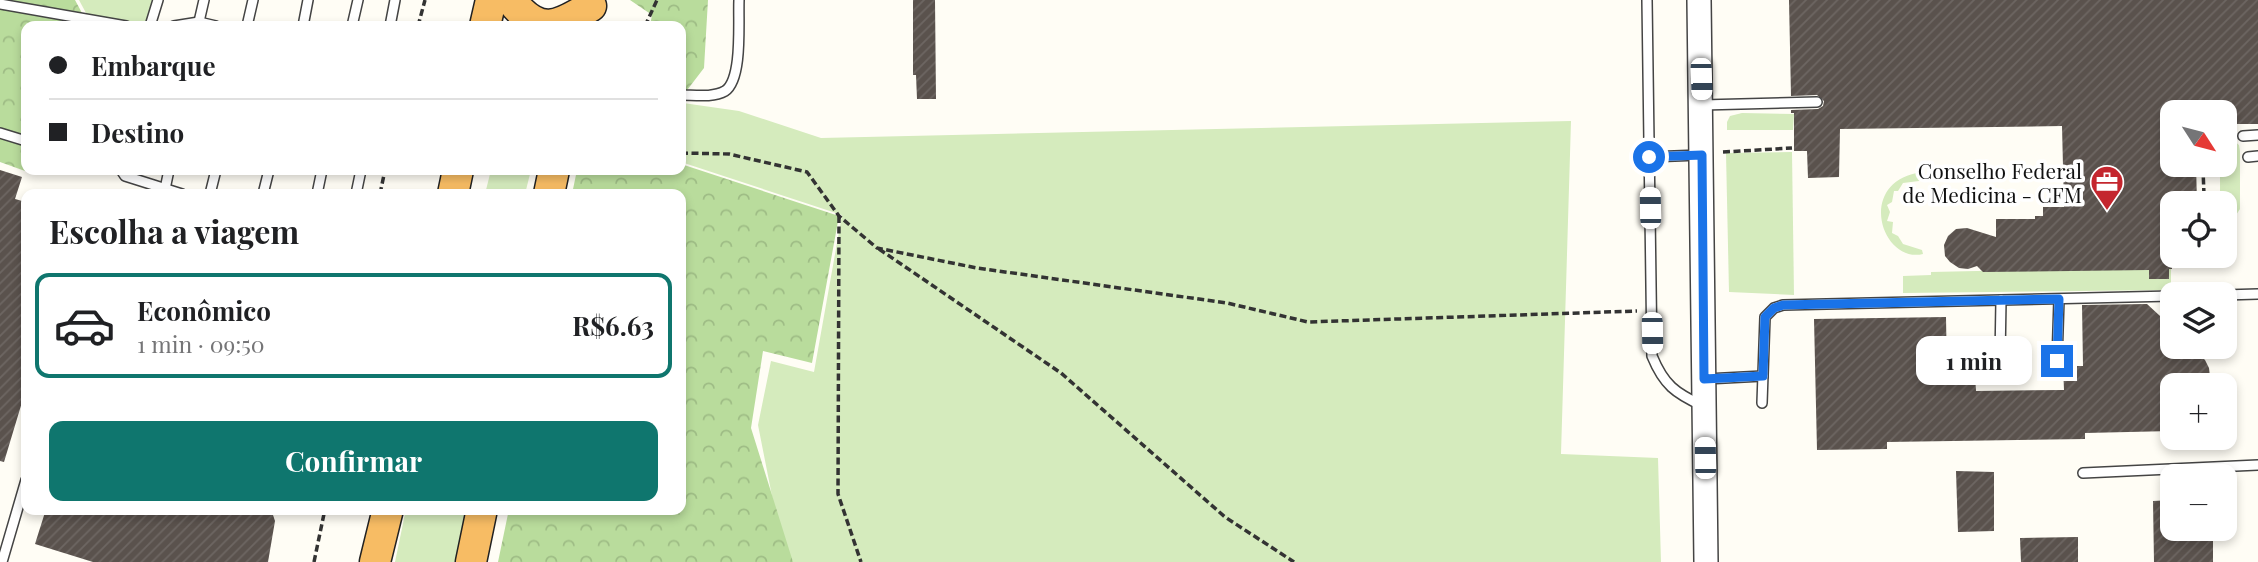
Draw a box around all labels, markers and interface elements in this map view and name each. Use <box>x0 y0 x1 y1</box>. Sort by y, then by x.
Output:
text: Embarque <box>91 48 216 83</box>
car <box>1690 58 1713 100</box>
north arrow <box>2160 100 2236 177</box>
map controls <box>2160 100 2237 541</box>
text: Destino <box>91 115 184 150</box>
route start <box>1633 141 1665 173</box>
place label: Conselho Federal de Medicina - CFM <box>1902 156 2082 208</box>
office icon: Conselho Federal de Medicina - CFM <box>2088 163 2126 212</box>
car <box>1640 187 1661 229</box>
button: locate <box>2160 191 2237 268</box>
text: Escolha a viagem <box>49 209 299 252</box>
button: layers <box>2160 282 2237 359</box>
text: Econômico <box>137 293 271 328</box>
icon: car <box>53 294 116 357</box>
text: R$6.63 <box>572 308 654 343</box>
car <box>1642 312 1663 354</box>
text: 1 min · 09:50 <box>137 328 265 359</box>
callout: 1 min <box>1917 336 2032 386</box>
text: 1 min <box>1946 345 2002 376</box>
route end <box>2041 345 2073 377</box>
button: + <box>2160 373 2237 450</box>
button: Confirmar <box>49 421 658 501</box>
car <box>1695 437 1716 479</box>
button: − <box>2160 464 2237 541</box>

